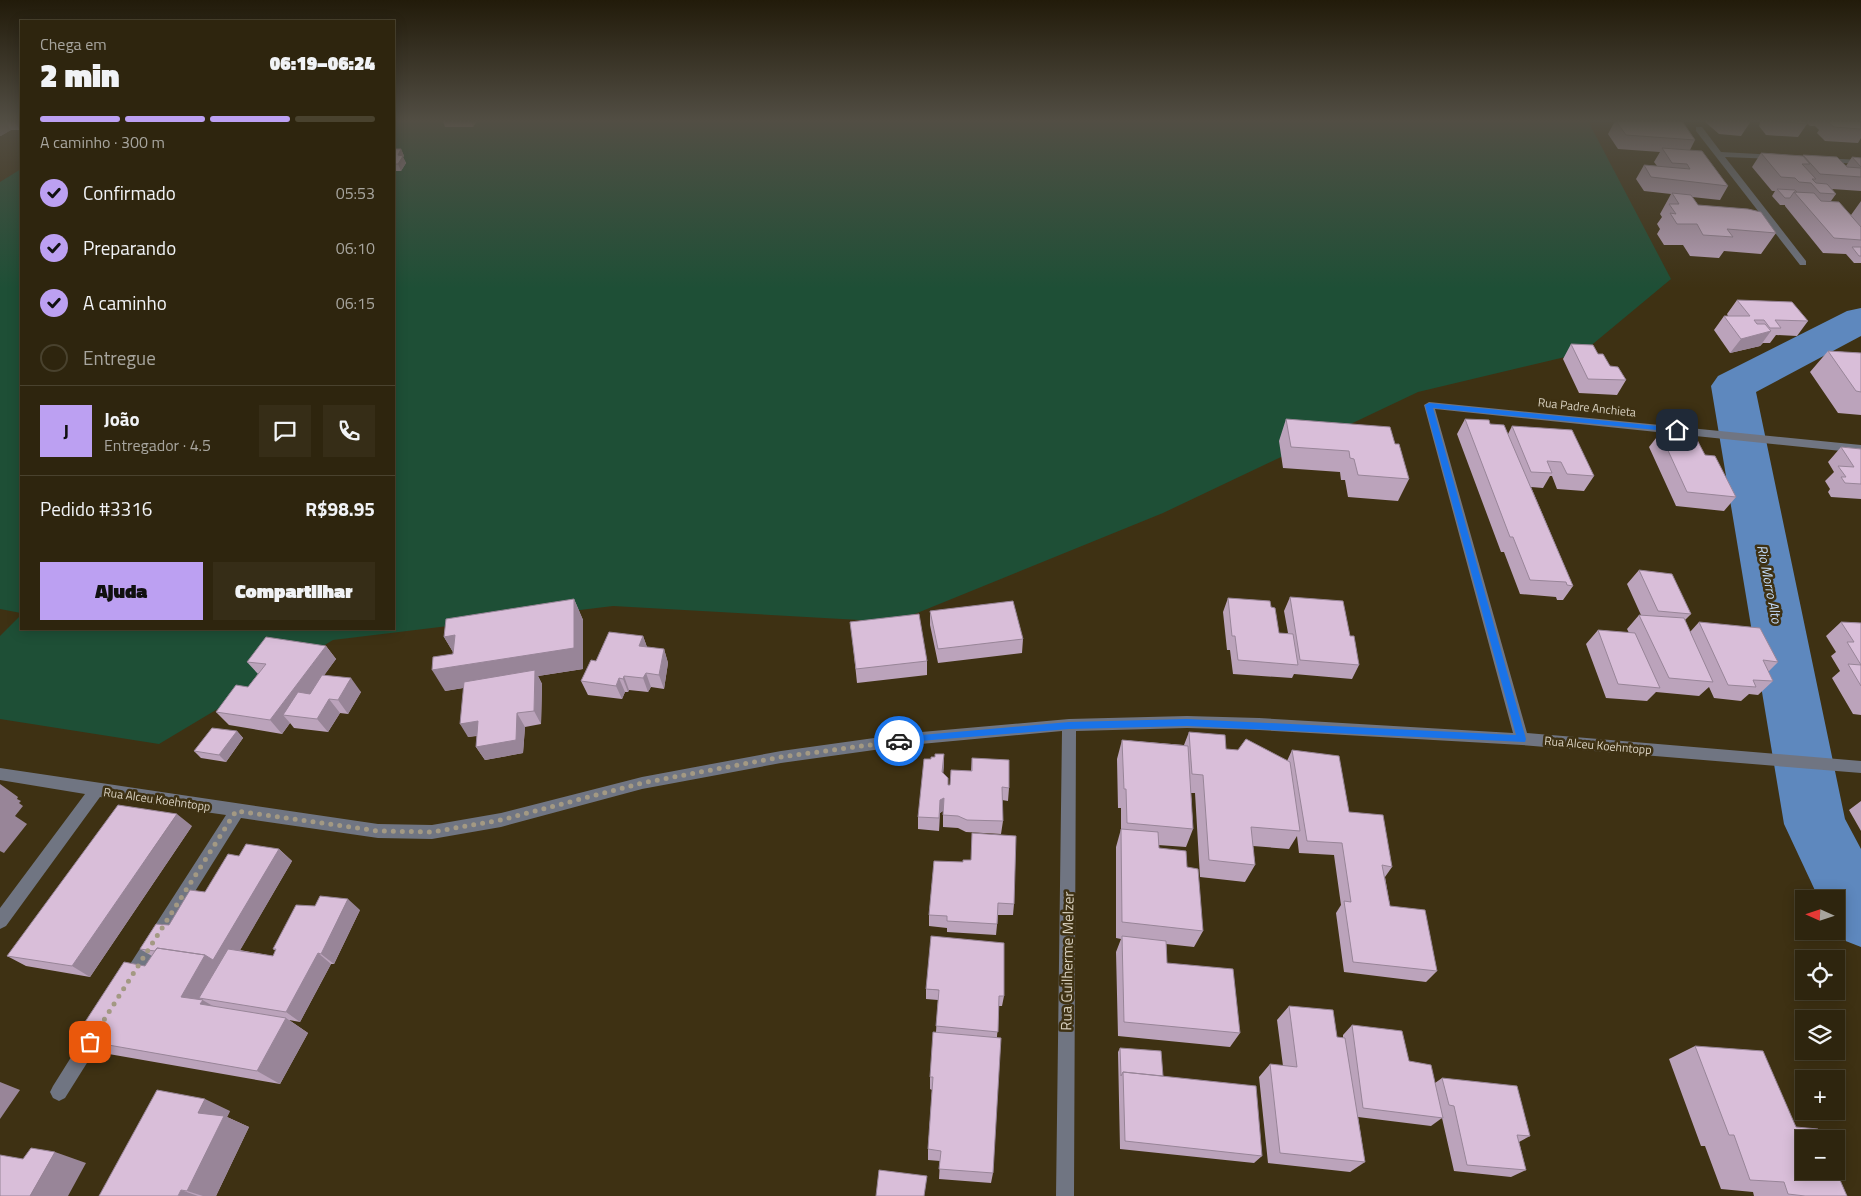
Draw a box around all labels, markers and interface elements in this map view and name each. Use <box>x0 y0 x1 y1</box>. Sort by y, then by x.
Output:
text: Chega em <box>40 32 107 56</box>
text: 06:19–06:24 <box>270 48 375 77</box>
text: 2 min <box>40 51 120 99</box>
text: A caminho · 300 m <box>40 130 165 154</box>
text: Confirmado <box>83 178 176 207</box>
icon: check <box>40 179 68 207</box>
text: 05:53 <box>336 181 375 205</box>
text: Preparando <box>83 233 176 262</box>
icon: check <box>40 234 68 262</box>
text: 06:10 <box>336 236 375 260</box>
text: A caminho <box>83 288 167 317</box>
icon: check <box>40 289 68 317</box>
text: 06:15 <box>336 291 375 315</box>
text: Entregue <box>83 343 156 372</box>
street label: Rua Padre Anchieta <box>1537 392 1637 422</box>
text: João <box>104 404 140 433</box>
button: chat <box>259 405 311 457</box>
button: phone <box>323 405 375 457</box>
pin <box>1656 409 1698 451</box>
text: J <box>63 416 69 445</box>
icon: home <box>1663 416 1691 444</box>
text: Entregador · 4.5 <box>104 433 211 457</box>
text: Pedido #3316 <box>40 494 152 523</box>
text: R$98.95 <box>305 494 375 523</box>
water label: Rio Morro Alto <box>1752 543 1788 626</box>
button: Ajuda <box>40 562 203 620</box>
button: Compartilhar <box>213 562 375 620</box>
courier <box>874 716 924 766</box>
icon: car <box>885 727 913 755</box>
street label: Rua Alceu Koehntopp <box>1544 731 1652 759</box>
street label: Rua Alceu Koehntopp <box>102 782 212 816</box>
north arrow <box>1795 890 1845 940</box>
map controls <box>1795 890 1845 1180</box>
street label: Rua Guilherme Melzer <box>1054 891 1080 1031</box>
button: locate <box>1795 950 1845 1000</box>
button: layers <box>1795 1010 1845 1060</box>
pin <box>69 1021 111 1063</box>
icon: bag <box>76 1028 104 1056</box>
button: + <box>1795 1070 1845 1120</box>
button: − <box>1795 1130 1845 1180</box>

